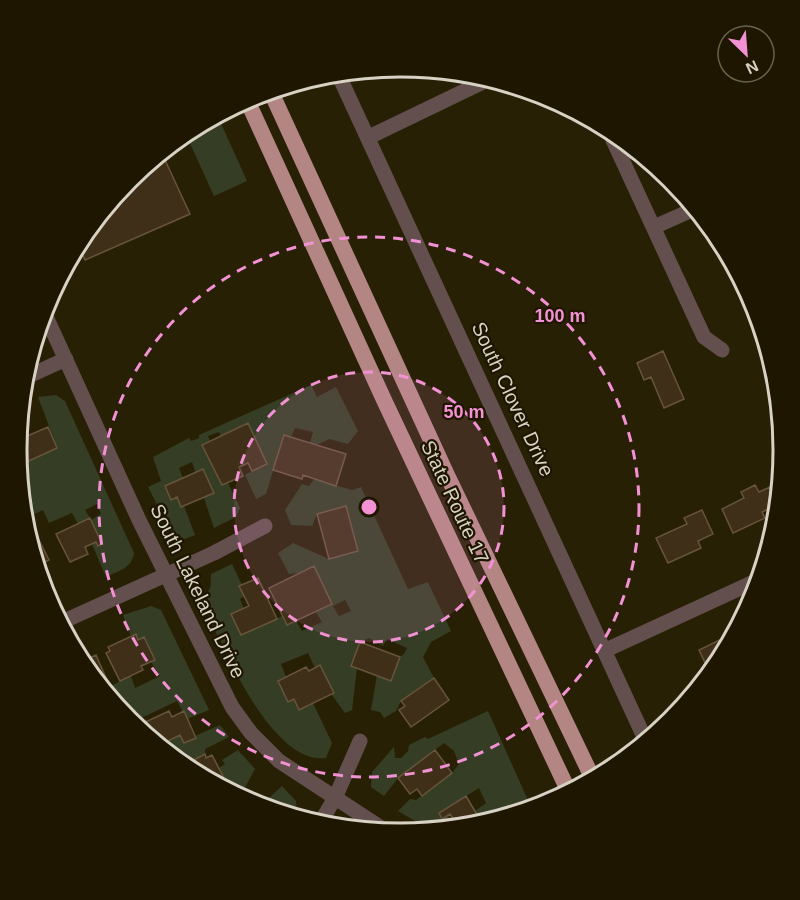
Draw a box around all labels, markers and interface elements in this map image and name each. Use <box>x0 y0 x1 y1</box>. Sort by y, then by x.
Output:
north arrow <box>716 24 776 84</box>
text: N <box>743 57 761 77</box>
text: 100 m <box>534 306 586 326</box>
street label: South Clover Drive <box>468 318 558 480</box>
text: 50 m <box>443 402 485 422</box>
street label: State Route 17 <box>417 437 493 567</box>
centre of rings <box>359 497 379 517</box>
street label: South Lakeland Drive <box>146 500 250 682</box>

